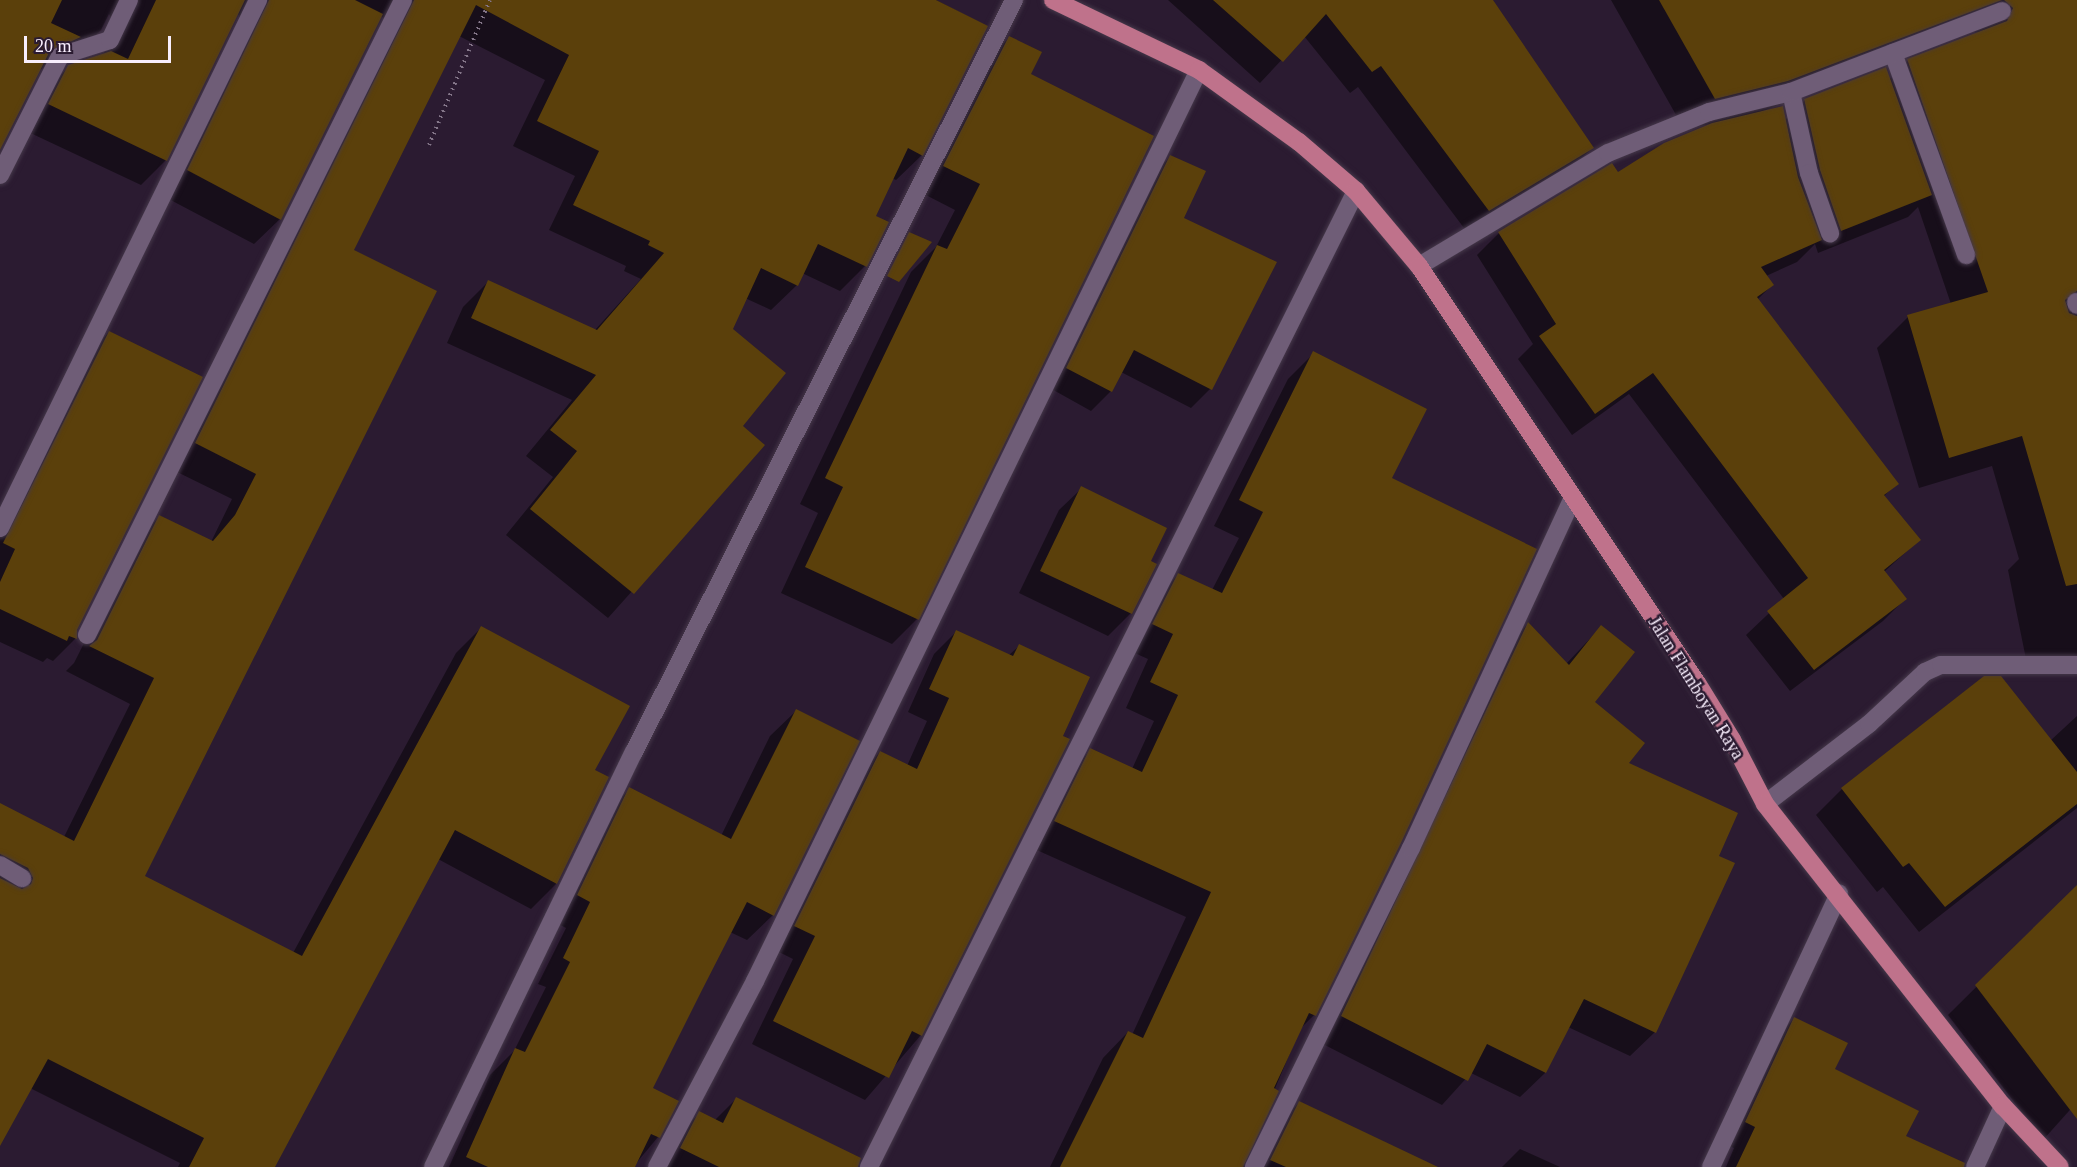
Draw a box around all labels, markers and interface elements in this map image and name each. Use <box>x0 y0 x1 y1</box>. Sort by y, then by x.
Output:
scale bar <box>27 24 174 62</box>
text: 20 m <box>35 36 72 56</box>
street label: Jalan Flamboyan Raya <box>1643 613 1749 763</box>

